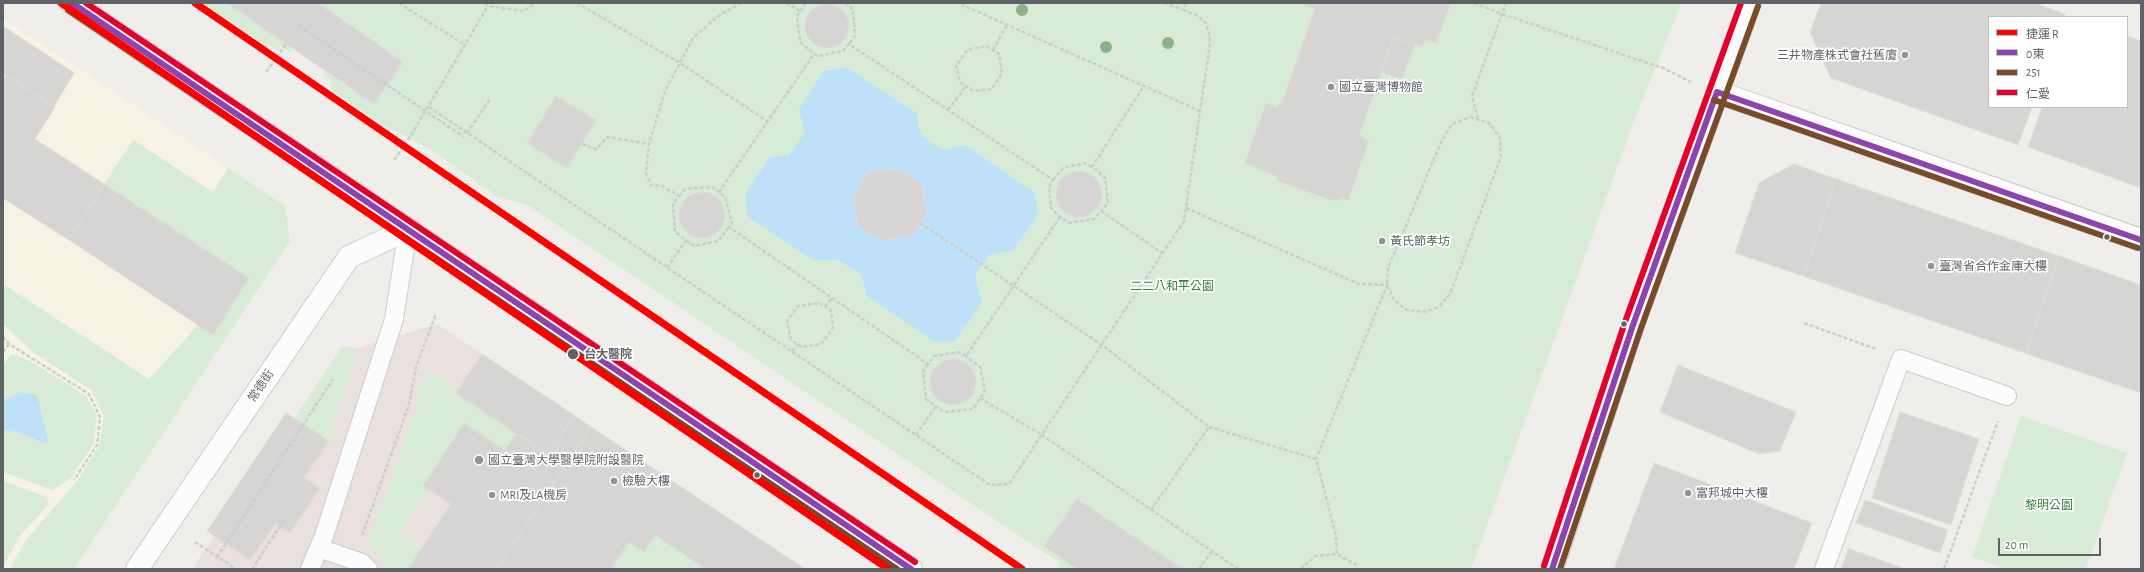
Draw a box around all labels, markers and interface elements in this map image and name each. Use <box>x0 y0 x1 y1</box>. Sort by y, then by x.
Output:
legend <box>1988 16 2128 108</box>
text: 捷運 R <box>2026 28 2059 40</box>
place label: 三井物產株式會社舊廈 <box>1777 48 1897 62</box>
text: 0東 <box>2026 48 2044 60</box>
marker: 三井物產株式會社舊廈 <box>1900 50 1910 60</box>
text: 251 <box>2026 66 2041 78</box>
place label: 國立臺灣博物館 <box>1339 80 1423 94</box>
marker: 國立臺灣博物館 <box>1326 82 1336 92</box>
text: 仁愛 <box>2026 88 2050 100</box>
unlabelled marker <box>2102 232 2112 242</box>
place label: 黃氏節孝坊 <box>1390 234 1450 248</box>
marker: 黃氏節孝坊 <box>1377 236 1387 246</box>
place label: 臺灣省合作金庫大樓 <box>1939 259 2047 273</box>
marker: 臺灣省合作金庫大樓 <box>1926 261 1936 271</box>
park label: 二二八和平公園 <box>1130 279 1214 293</box>
unlabelled marker <box>1619 319 1629 329</box>
marker: 台大醫院 <box>566 347 580 361</box>
place label: 台大醫院 <box>584 347 632 361</box>
street label: 常德街 <box>245 367 277 405</box>
place label: 國立臺灣大學醫學院附設醫院 <box>488 453 644 467</box>
marker: 國立臺灣大學醫學院附設醫院 <box>473 454 485 466</box>
unlabelled marker <box>752 470 762 480</box>
place label: 檢驗大樓 <box>622 474 670 488</box>
marker: 檢驗大樓 <box>609 476 619 486</box>
place label: 富邦城中大樓 <box>1696 486 1768 500</box>
place label: MRI及LA機房 <box>500 488 567 502</box>
marker: 富邦城中大樓 <box>1683 488 1693 498</box>
marker: MRI及LA機房 <box>487 490 497 500</box>
park label: 黎明公園 <box>2025 498 2073 512</box>
scale bar <box>2000 530 2103 556</box>
text: 20 m <box>2005 539 2028 551</box>

